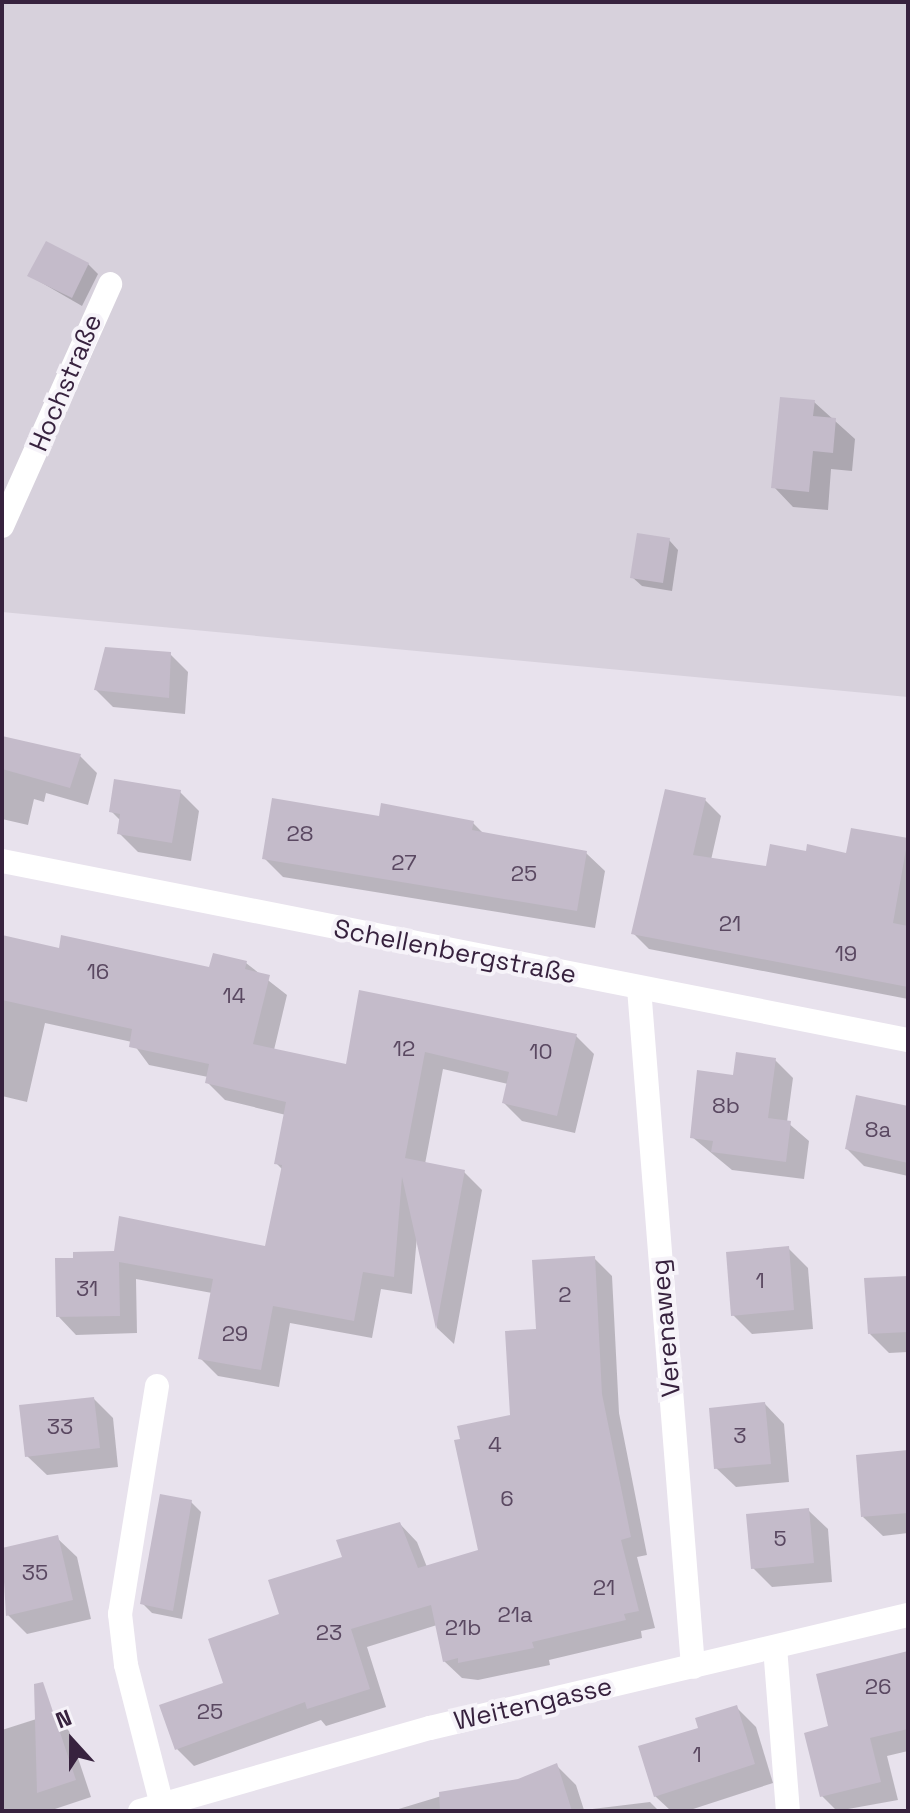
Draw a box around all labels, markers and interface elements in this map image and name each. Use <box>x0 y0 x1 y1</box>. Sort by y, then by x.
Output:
street label: Hochstraße <box>23 310 109 456</box>
house number: 28 <box>287 821 313 847</box>
house number: 27 <box>391 850 417 876</box>
house number: 25 <box>511 861 537 887</box>
house number: 21 <box>719 911 741 937</box>
street label: Schellenbergstraße <box>331 913 579 991</box>
house number: 19 <box>835 941 857 967</box>
house number: 16 <box>87 959 109 985</box>
house number: 14 <box>223 983 245 1009</box>
house number: 12 <box>393 1036 415 1062</box>
house number: 10 <box>529 1039 553 1065</box>
house number: 8b <box>712 1093 740 1119</box>
house number: 8a <box>865 1117 891 1143</box>
street label: Verenaweg <box>644 1258 688 1398</box>
house number: 1 <box>755 1268 765 1294</box>
house number: 31 <box>76 1276 98 1302</box>
house number: 2 <box>558 1282 572 1308</box>
house number: 29 <box>222 1321 248 1347</box>
house number: 33 <box>47 1414 73 1440</box>
house number: 3 <box>733 1423 747 1449</box>
house number: 4 <box>488 1432 502 1458</box>
house number: 6 <box>500 1486 514 1512</box>
house number: 5 <box>773 1526 787 1552</box>
house number: 35 <box>22 1560 48 1586</box>
house number: 21 <box>593 1575 615 1601</box>
house number: 21a <box>497 1602 533 1628</box>
house number: 21b <box>445 1615 481 1641</box>
house number: 23 <box>316 1620 342 1646</box>
street label: Weitengasse <box>451 1671 615 1737</box>
house number: 26 <box>865 1674 891 1700</box>
house number: 25 <box>197 1699 223 1725</box>
north arrow <box>32 1701 112 1781</box>
text: N <box>51 1703 75 1734</box>
house number: 1 <box>692 1742 702 1768</box>

